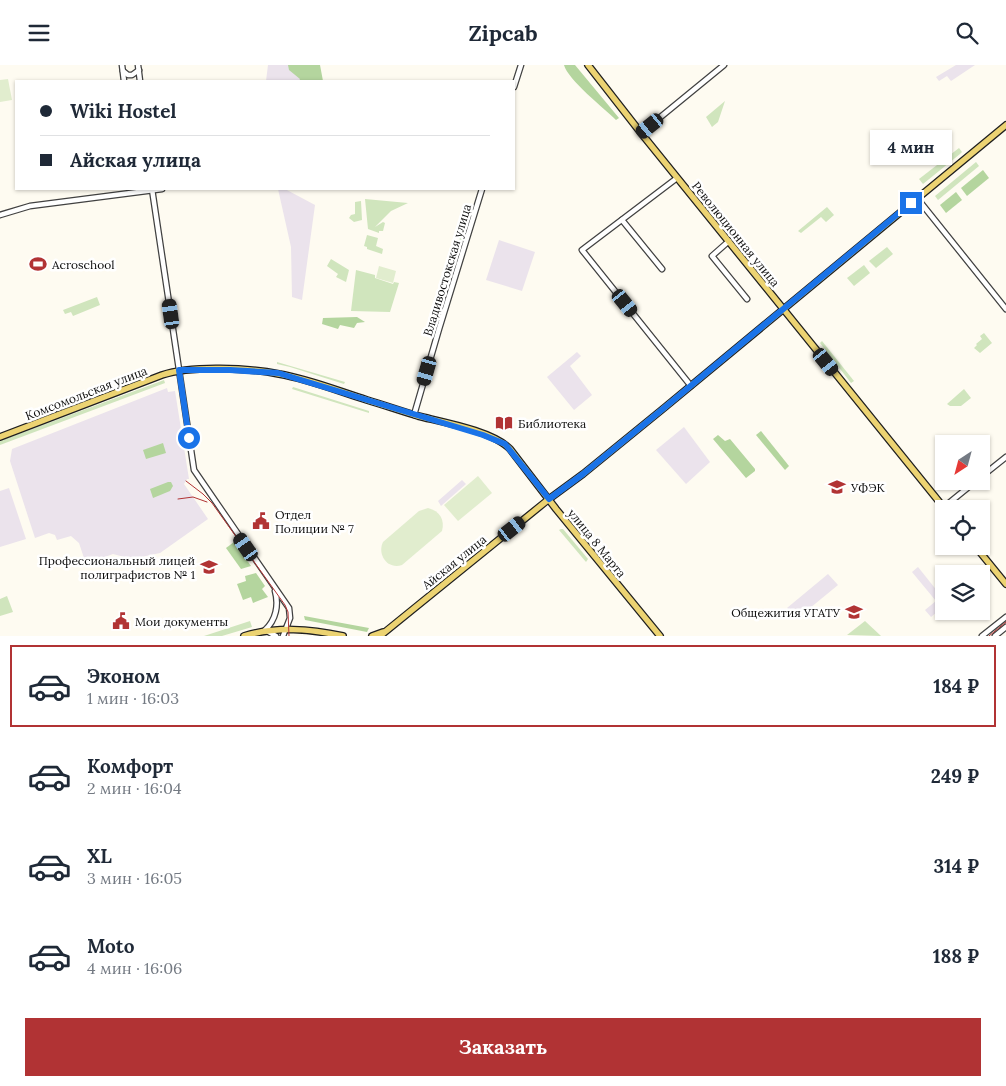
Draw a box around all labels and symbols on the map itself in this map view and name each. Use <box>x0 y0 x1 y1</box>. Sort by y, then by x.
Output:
car <box>633 111 666 141</box>
callout: 4 мин <box>870 131 952 165</box>
street label: Революционная улица <box>689 178 783 290</box>
route end <box>900 192 922 214</box>
street label: Владивостокская улица <box>420 202 474 338</box>
sports icon: Acroschool <box>28 254 48 274</box>
place label: Acroschool <box>51 257 114 272</box>
car <box>609 287 640 319</box>
car <box>161 298 180 330</box>
car <box>810 346 841 378</box>
car <box>415 355 438 387</box>
street label: Комсомольская улица <box>23 363 149 423</box>
library icon: Библиотека <box>494 413 514 433</box>
place label: Библиотека <box>518 416 586 431</box>
route start <box>178 427 200 449</box>
north arrow <box>935 435 990 490</box>
school or university icon: УФЭК <box>827 477 847 497</box>
place label: УФЭК <box>850 480 885 495</box>
street label: улица 8 Марта <box>565 506 629 580</box>
place label: Отдел Полиции № 7 <box>275 507 354 536</box>
public building icon: Отдел Полиции № 7 <box>251 511 271 531</box>
car <box>495 514 528 544</box>
car <box>231 530 260 564</box>
street label: Айская улица <box>418 532 489 593</box>
place label: Профессиональный лицей полиграфистов № 1 <box>39 553 195 582</box>
school or university icon: Профессиональный лицей полиграфистов № 1 <box>199 557 219 577</box>
school or university icon: Общежития УГАТУ <box>844 602 864 622</box>
place label: Общежития УГАТУ <box>731 605 841 620</box>
public building icon: Мои документы <box>111 611 131 631</box>
place label: Мои документы <box>135 614 228 629</box>

